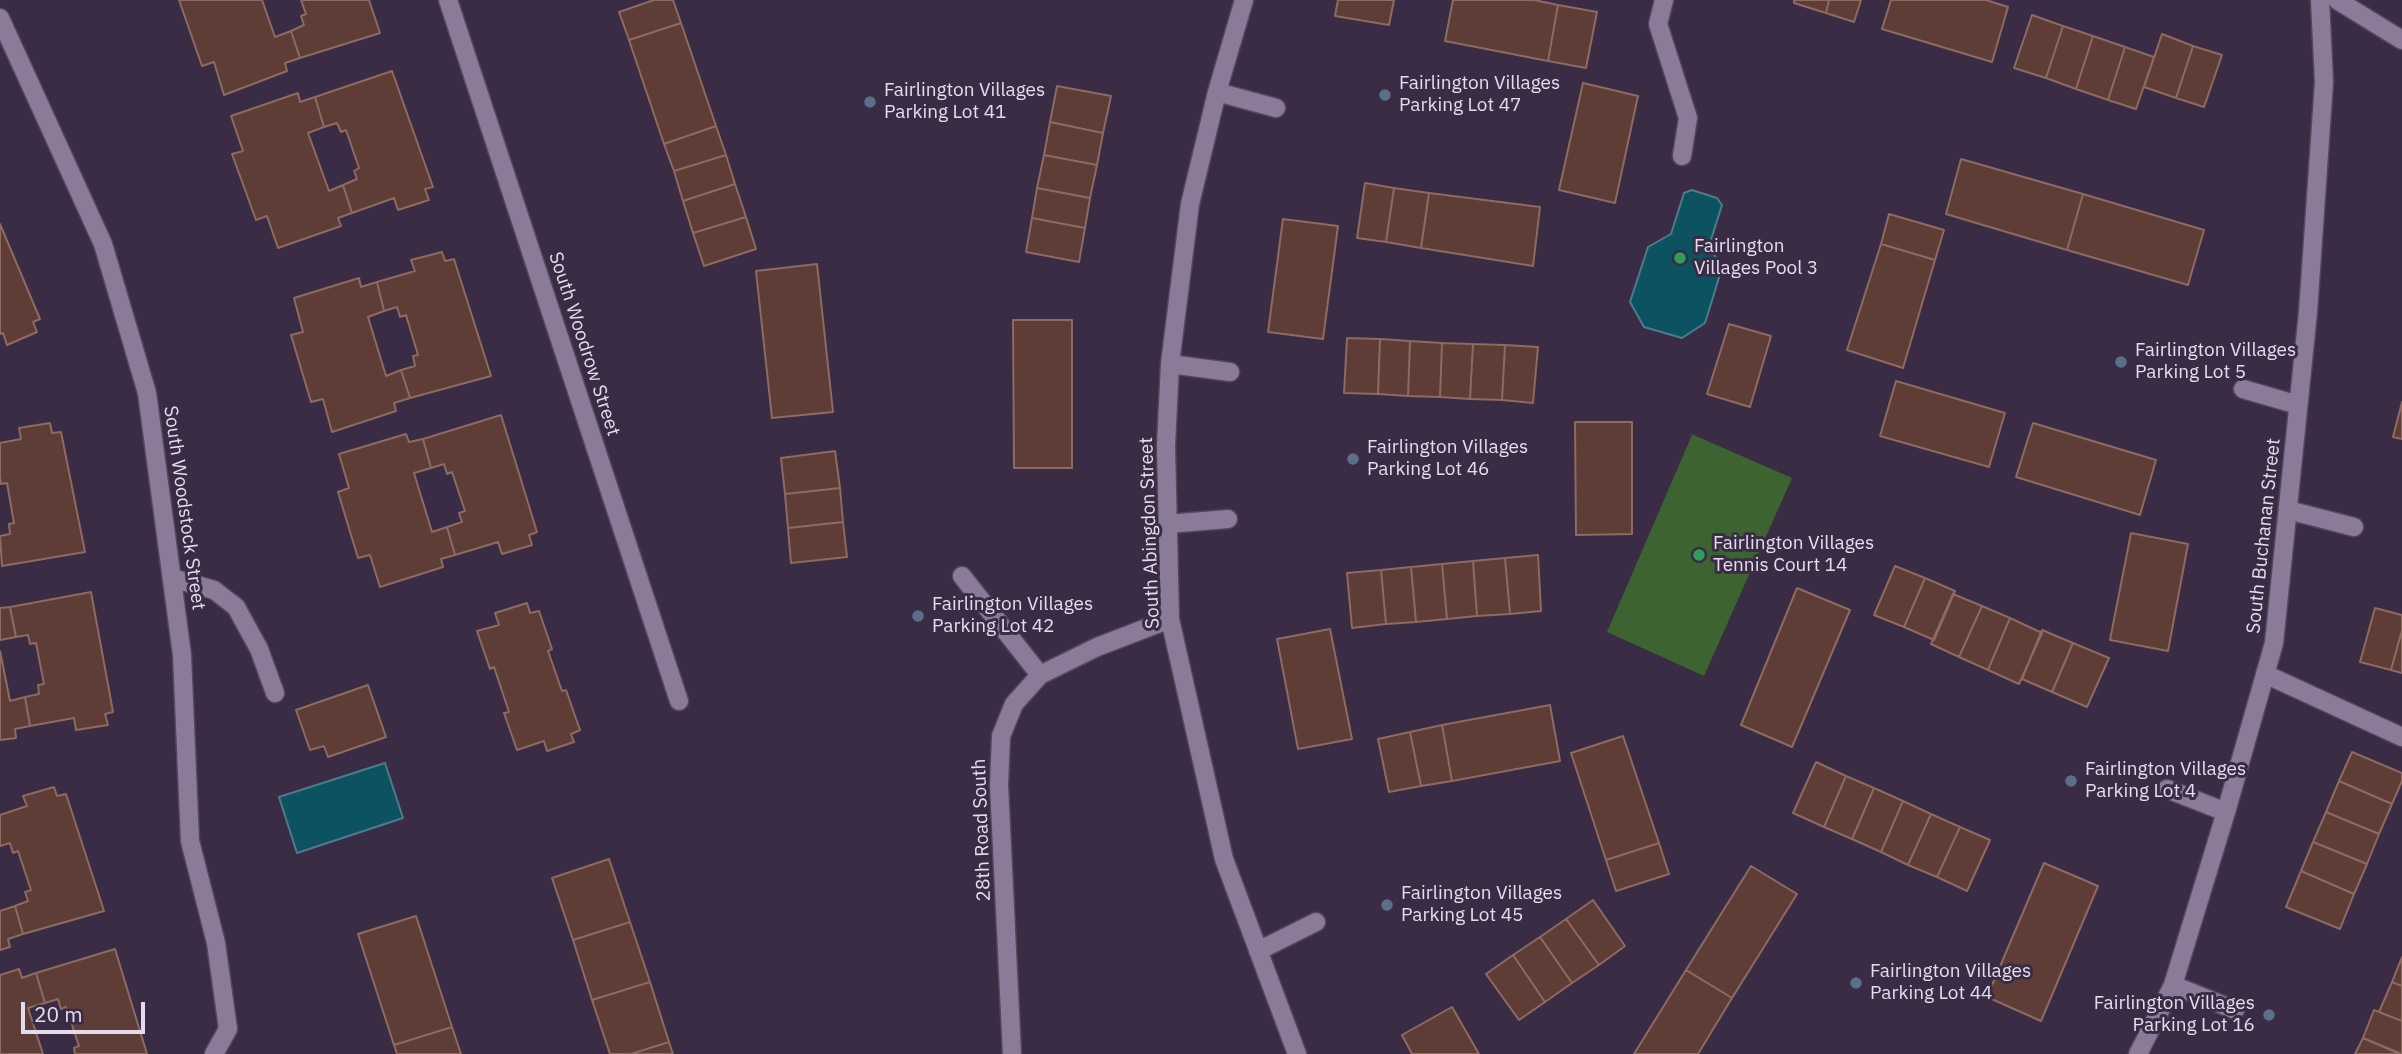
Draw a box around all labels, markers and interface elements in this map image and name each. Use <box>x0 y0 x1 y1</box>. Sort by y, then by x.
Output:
place label: Fairlington Villages Parking Lot 47 <box>1399 73 1560 117</box>
place label: Fairlington Villages Parking Lot 41 <box>884 80 1045 124</box>
marker: Fairlington Villages Parking Lot 47 <box>1377 87 1393 103</box>
marker: Fairlington Villages Parking Lot 41 <box>862 94 878 110</box>
place label: Fairlington Villages Pool 3 <box>1694 236 1818 280</box>
street label: South Woodrow Street <box>543 249 625 439</box>
marker: Fairlington Villages Pool 3 <box>1672 250 1688 266</box>
place label: Fairlington Villages Parking Lot 5 <box>2135 340 2296 384</box>
marker: Fairlington Villages Parking Lot 5 <box>2113 354 2129 370</box>
street label: South Woodstock Street <box>158 404 210 612</box>
street label: South Abingdon Street <box>1135 437 1165 629</box>
place label: Fairlington Villages Parking Lot 46 <box>1367 437 1528 481</box>
street label: South Buchanan Street <box>2242 437 2286 635</box>
marker: Fairlington Villages Parking Lot 46 <box>1345 451 1361 467</box>
place label: Fairlington Villages Tennis Court 14 <box>1713 533 1874 577</box>
marker: Fairlington Villages Tennis Court 14 <box>1691 547 1707 563</box>
place label: Fairlington Villages Parking Lot 42 <box>932 594 1093 638</box>
marker: Fairlington Villages Parking Lot 42 <box>910 608 926 624</box>
street label: 28th Road South <box>968 758 996 902</box>
place label: Fairlington Villages Parking Lot 4 <box>2085 759 2246 803</box>
marker: Fairlington Villages Parking Lot 4 <box>2063 773 2079 789</box>
place label: Fairlington Villages Parking Lot 45 <box>1401 883 1562 927</box>
marker: Fairlington Villages Parking Lot 45 <box>1379 897 1395 913</box>
place label: Fairlington Villages Parking Lot 44 <box>1870 961 2031 1005</box>
marker: Fairlington Villages Parking Lot 44 <box>1848 975 1864 991</box>
scale bar <box>24 988 149 1032</box>
place label: Fairlington Villages Parking Lot 16 <box>2094 993 2255 1037</box>
text: 20 m <box>34 1000 83 1028</box>
marker: Fairlington Villages Parking Lot 16 <box>2261 1007 2277 1023</box>

